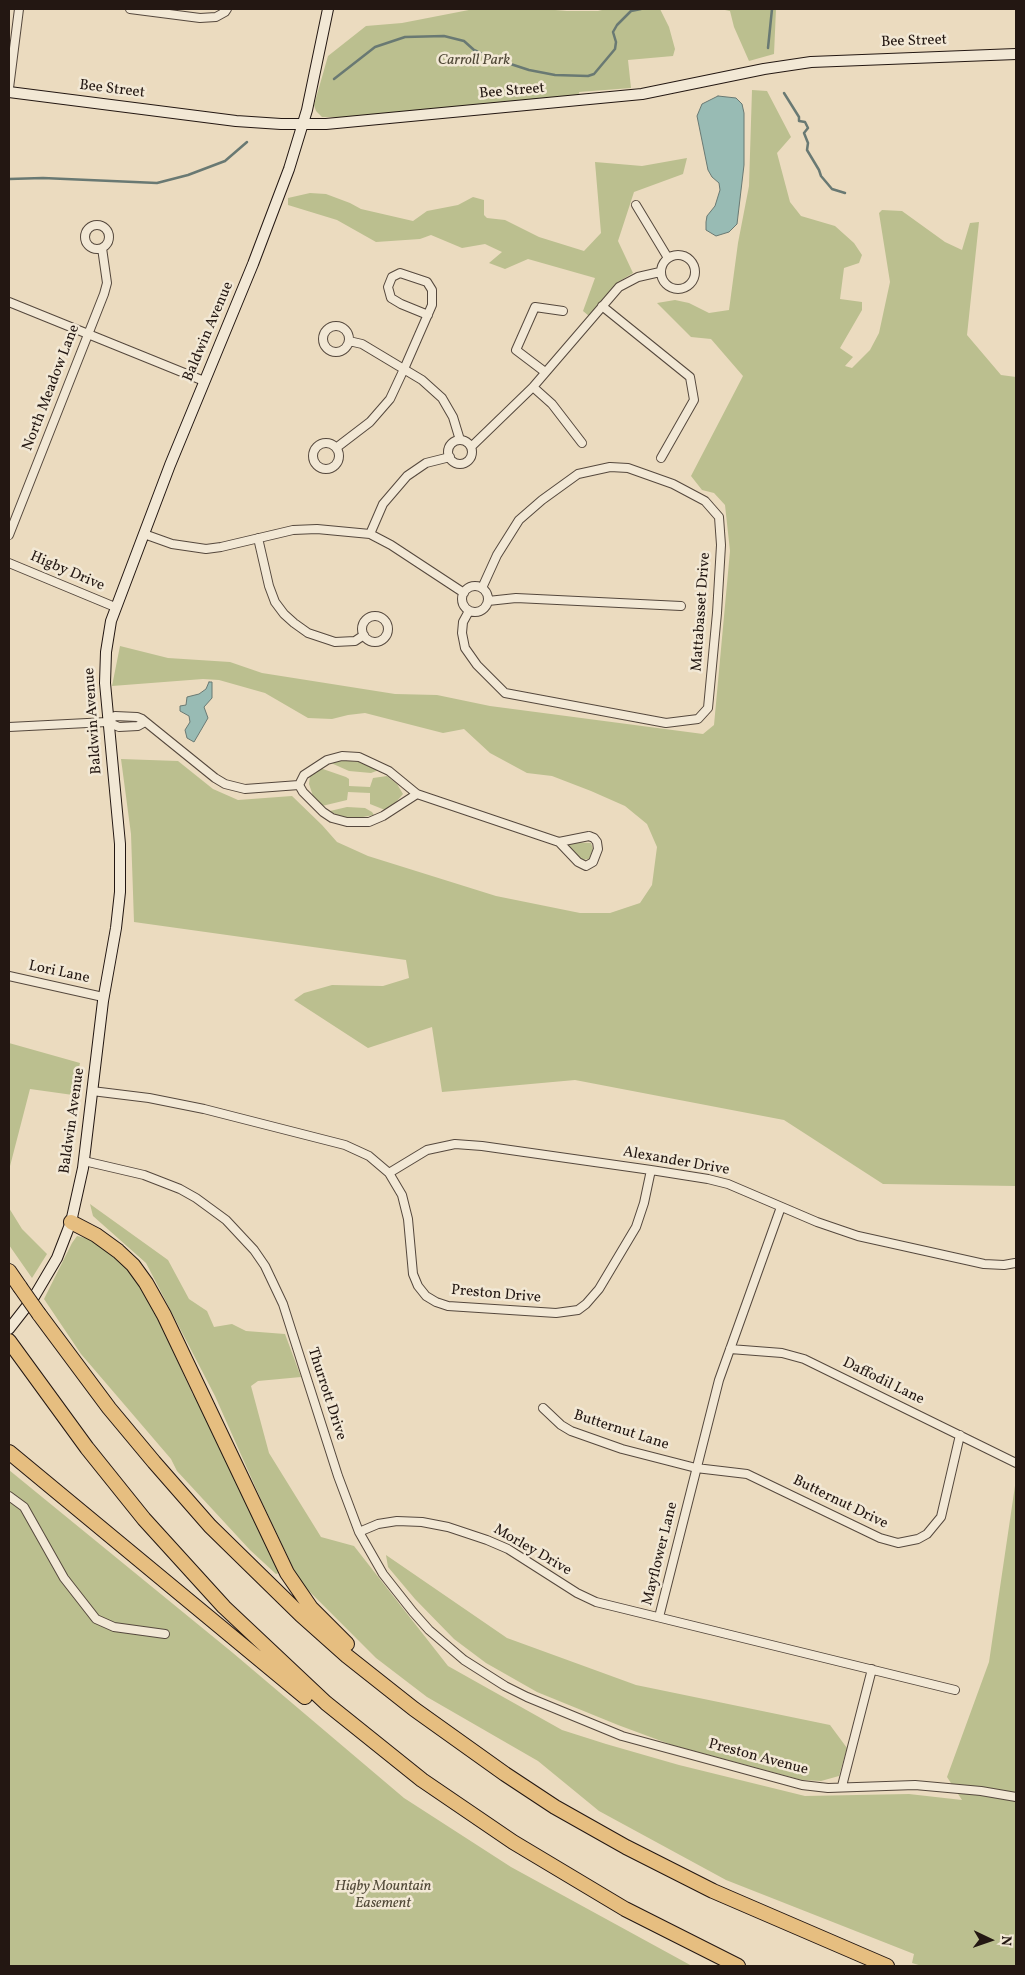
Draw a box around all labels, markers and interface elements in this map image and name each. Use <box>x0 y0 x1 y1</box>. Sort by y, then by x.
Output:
street label: Bee Street <box>881 32 947 52</box>
park label: Carroll Park <box>438 52 510 70</box>
street label: Bee Street <box>78 77 146 103</box>
street label: Bee Street <box>478 80 546 104</box>
street label: Baldwin Avenue <box>180 279 238 385</box>
street label: North Meadow Lane <box>20 322 84 454</box>
street label: Higby Drive <box>27 548 107 596</box>
street label: Mattabasset Drive <box>689 552 715 672</box>
street label: Baldwin Avenue <box>81 667 107 775</box>
street label: Lori Lane <box>27 958 91 988</box>
street label: Baldwin Avenue <box>57 1067 89 1175</box>
street label: Alexander Drive <box>621 1144 731 1180</box>
street label: Preston Drive <box>450 1282 542 1308</box>
street label: Thurrott Drive <box>303 1345 349 1443</box>
street label: Daffodil Lane <box>839 1354 927 1410</box>
street label: Butternut Lane <box>571 1407 671 1455</box>
street label: Butternut Drive <box>789 1472 891 1534</box>
street label: Mayflower Lane <box>639 1500 683 1608</box>
street label: Morley Drive <box>490 1521 574 1581</box>
street label: Preston Avenue <box>706 1736 810 1780</box>
park label: Higby Mountain Easement <box>335 1878 431 1913</box>
north arrow <box>965 1915 1015 1965</box>
text: N <box>996 1935 1015 1946</box>

